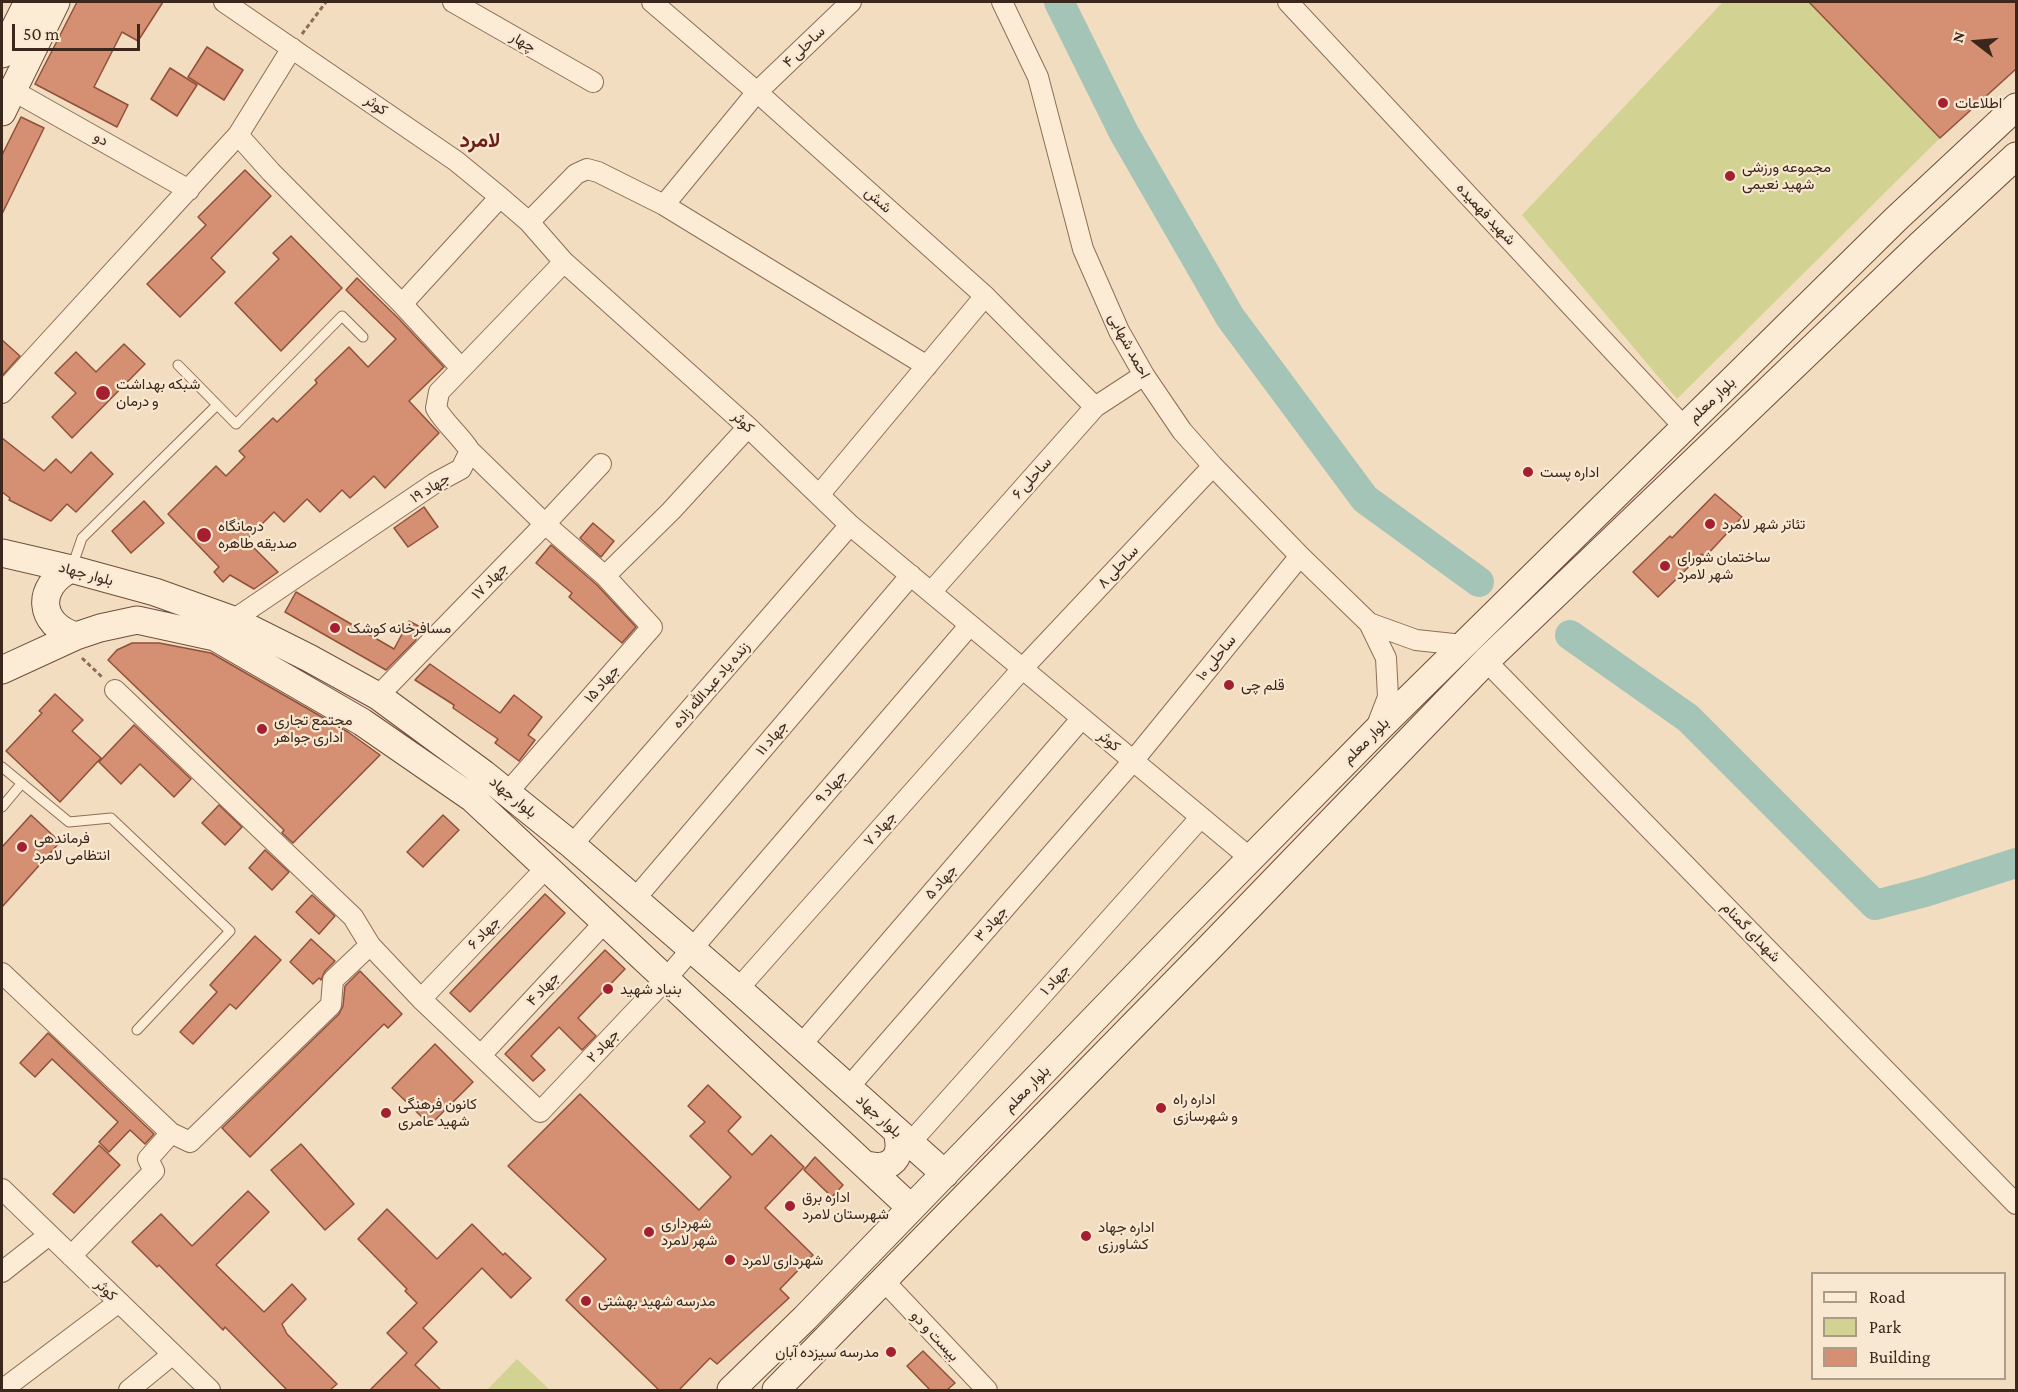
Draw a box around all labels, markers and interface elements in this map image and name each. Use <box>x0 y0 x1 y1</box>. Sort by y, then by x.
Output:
scale bar <box>15 12 142 50</box>
north arrow <box>1946 12 2006 72</box>
street label: ساحلی ۴ <box>779 23 829 71</box>
text: 50 m <box>23 24 60 44</box>
street label: چهار <box>507 28 539 56</box>
text: N <box>1949 29 1968 44</box>
street label: کوثر <box>361 91 391 119</box>
place label: اطلاعات <box>1955 94 2002 112</box>
marker: اطلاعات <box>1936 96 1950 110</box>
street label: دو <box>91 128 111 150</box>
district label: لامرد <box>460 128 500 154</box>
place label: مجموعه ورزشی شهید نعیمی <box>1742 158 1831 193</box>
marker: مجموعه ورزشی شهید نعیمی <box>1723 169 1737 183</box>
street label: شهید فهمیده <box>1453 179 1519 249</box>
street label: شش <box>861 183 895 217</box>
street label: احمد شهابی <box>1104 310 1154 382</box>
street label: بلوار معلم <box>1685 373 1739 427</box>
place label: شبکه بهداشت و درمان <box>116 375 200 410</box>
marker: شبکه بهداشت و درمان <box>94 384 112 402</box>
street label: کوثر <box>728 407 758 437</box>
street label: ساحلی ۶ <box>1008 453 1056 503</box>
place label: اداره پست <box>1540 463 1599 481</box>
marker: اداره پست <box>1521 465 1535 479</box>
street label: جهاد ۱۹ <box>407 469 453 507</box>
place label: تئاتر شهر لامرد <box>1722 515 1805 533</box>
place label: درمانگاه صدیقه طاهره <box>218 517 297 552</box>
marker: تئاتر شهر لامرد <box>1703 517 1717 531</box>
marker: درمانگاه صدیقه طاهره <box>195 526 213 544</box>
street label: ساحلی ۸ <box>1094 542 1142 592</box>
place label: ساختمان شورای شهر لامرد <box>1677 548 1770 583</box>
street label: بلوار جهاد <box>57 558 115 590</box>
street label: جهاد ۱۷ <box>468 559 512 603</box>
marker: ساختمان شورای شهر لامرد <box>1658 559 1672 573</box>
place label: مسافرخانه کوشک <box>347 619 451 637</box>
marker: مسافرخانه کوشک <box>328 621 342 635</box>
street label: ساحلی ۱۰ <box>1192 631 1240 685</box>
street label: زنده یاد عبدالله زاده <box>668 638 754 732</box>
street label: جهاد ۱۵ <box>581 661 623 707</box>
place label: قلم چی <box>1241 676 1285 694</box>
marker: قلم چی <box>1222 678 1236 692</box>
place label: مجتمع تجاری اداری جواهر <box>274 711 352 746</box>
street label: بلوار معلم <box>1339 714 1393 768</box>
street label: جهاد ۱۱ <box>752 717 792 759</box>
marker: مجتمع تجاری اداری جواهر <box>255 722 269 736</box>
street label: کوثر <box>1094 726 1124 756</box>
street label: جهاد ۹ <box>812 767 850 807</box>
street label: بلوار جهاد <box>486 772 540 822</box>
street label: جهاد ۷ <box>860 808 900 850</box>
place label: فرماندهی انتظامی لامرد <box>34 829 110 864</box>
marker: فرماندهی انتظامی لامرد <box>15 840 29 854</box>
street label: جهاد ۵ <box>921 861 961 903</box>
street label: شهدای گمنام <box>1718 898 1784 966</box>
street label: جهاد ۳ <box>971 903 1011 945</box>
street label: جهاد ۶ <box>464 913 504 953</box>
street label: جهاد ۱ <box>1036 961 1074 999</box>
street label: جهاد ۴ <box>523 968 563 1010</box>
place label: بنیاد شهید <box>620 980 682 998</box>
marker: بنیاد شهید <box>601 982 615 996</box>
street label: جهاد ۲ <box>583 1025 623 1067</box>
street label: بلوار معلم <box>1000 1062 1054 1116</box>
place label: اداره راه و شهرسازی <box>1173 1090 1238 1125</box>
street label: بلوار جهاد <box>852 1091 906 1141</box>
place label: کانون فرهنگی شهید عامری <box>398 1095 477 1130</box>
marker: اداره راه و شهرسازی <box>1154 1101 1168 1115</box>
marker: کانون فرهنگی شهید عامری <box>379 1106 393 1120</box>
place label: اداره برق شهرستان لامرد <box>802 1188 889 1223</box>
marker: اداره برق شهرستان لامرد <box>783 1199 797 1213</box>
place label: شهرداری شهر لامرد <box>661 1214 717 1249</box>
place label: اداره جهاد کشاورزی <box>1098 1218 1155 1253</box>
marker: شهرداری شهر لامرد <box>642 1225 656 1239</box>
marker: اداره جهاد کشاورزی <box>1079 1229 1093 1243</box>
place label: شهرداری لامرد <box>742 1251 823 1269</box>
marker: شهرداری لامرد <box>723 1253 737 1267</box>
legend <box>1811 1272 2006 1380</box>
street label: کوثر <box>91 1275 121 1305</box>
text: Road <box>1869 1287 1906 1307</box>
place label: مدرسه شهید بهشتی <box>598 1292 716 1310</box>
marker: مدرسه شهید بهشتی <box>579 1294 593 1308</box>
street label: بیست و دو <box>907 1307 963 1365</box>
text: Park <box>1869 1317 1901 1337</box>
place label: مدرسه سیزده آبان <box>775 1343 879 1361</box>
marker: مدرسه سیزده آبان <box>884 1345 898 1359</box>
text: Building <box>1869 1347 1930 1367</box>

